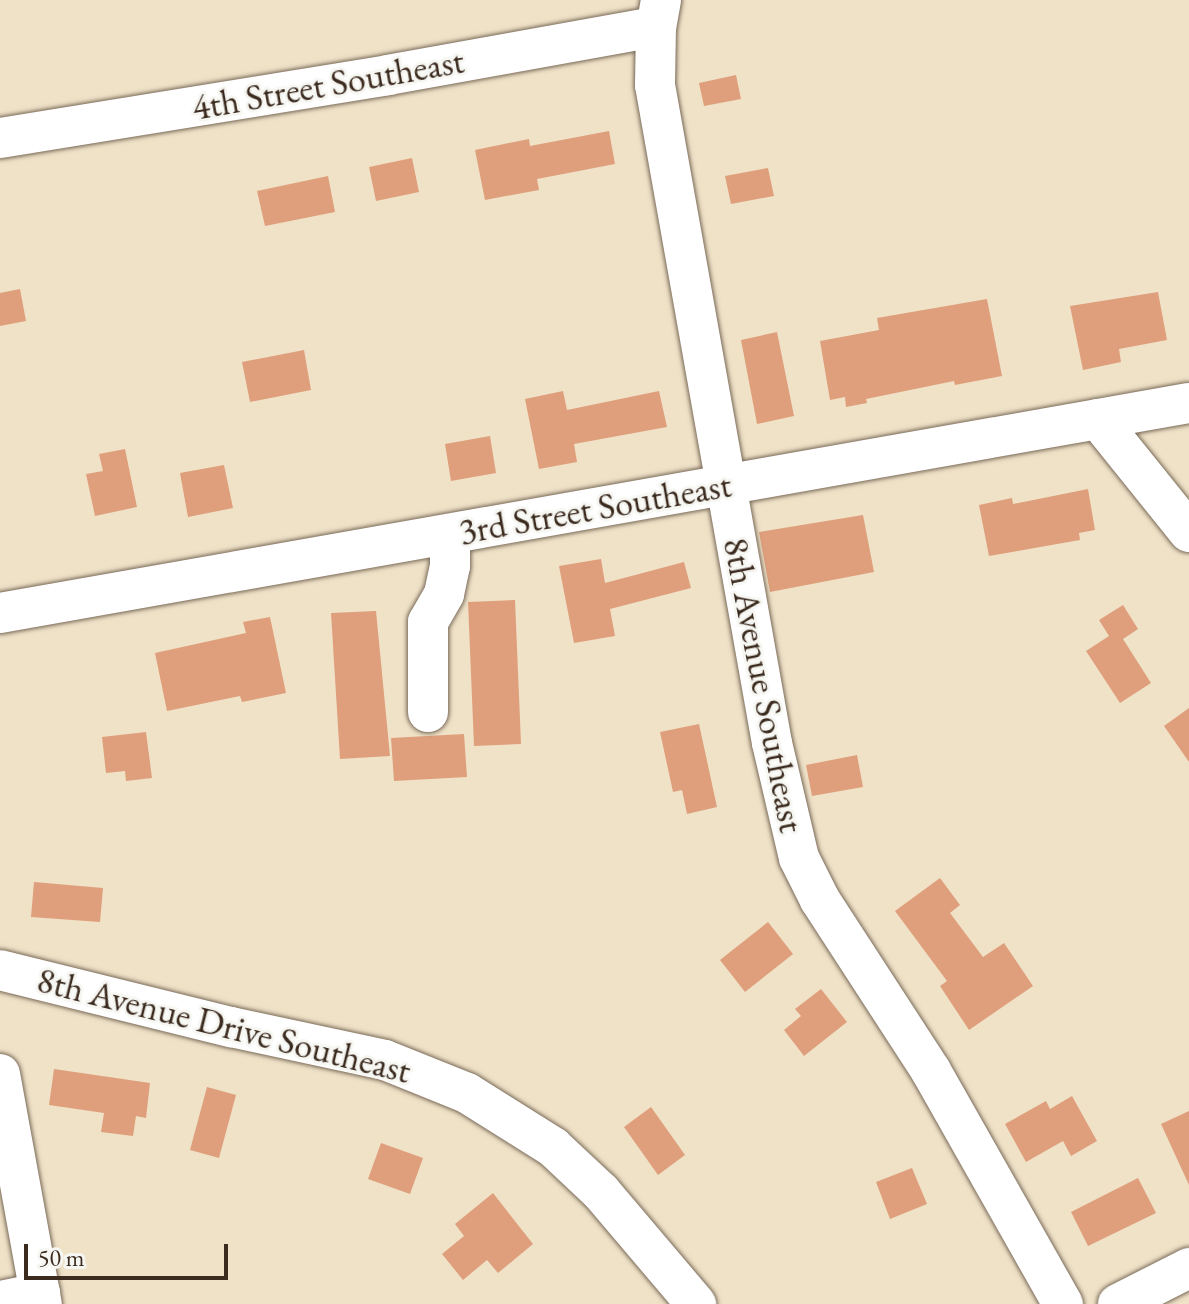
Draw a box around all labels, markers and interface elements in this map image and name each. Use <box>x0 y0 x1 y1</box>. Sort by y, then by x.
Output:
street label: 4th Street Southeast <box>189 39 467 129</box>
street label: 3rd Street Southeast <box>455 463 735 553</box>
street label: 8th Avenue Southeast <box>714 534 814 836</box>
street label: 8th Avenue Drive Southeast <box>33 958 415 1092</box>
scale bar <box>28 1228 232 1278</box>
text: 50 m <box>38 1242 85 1273</box>

